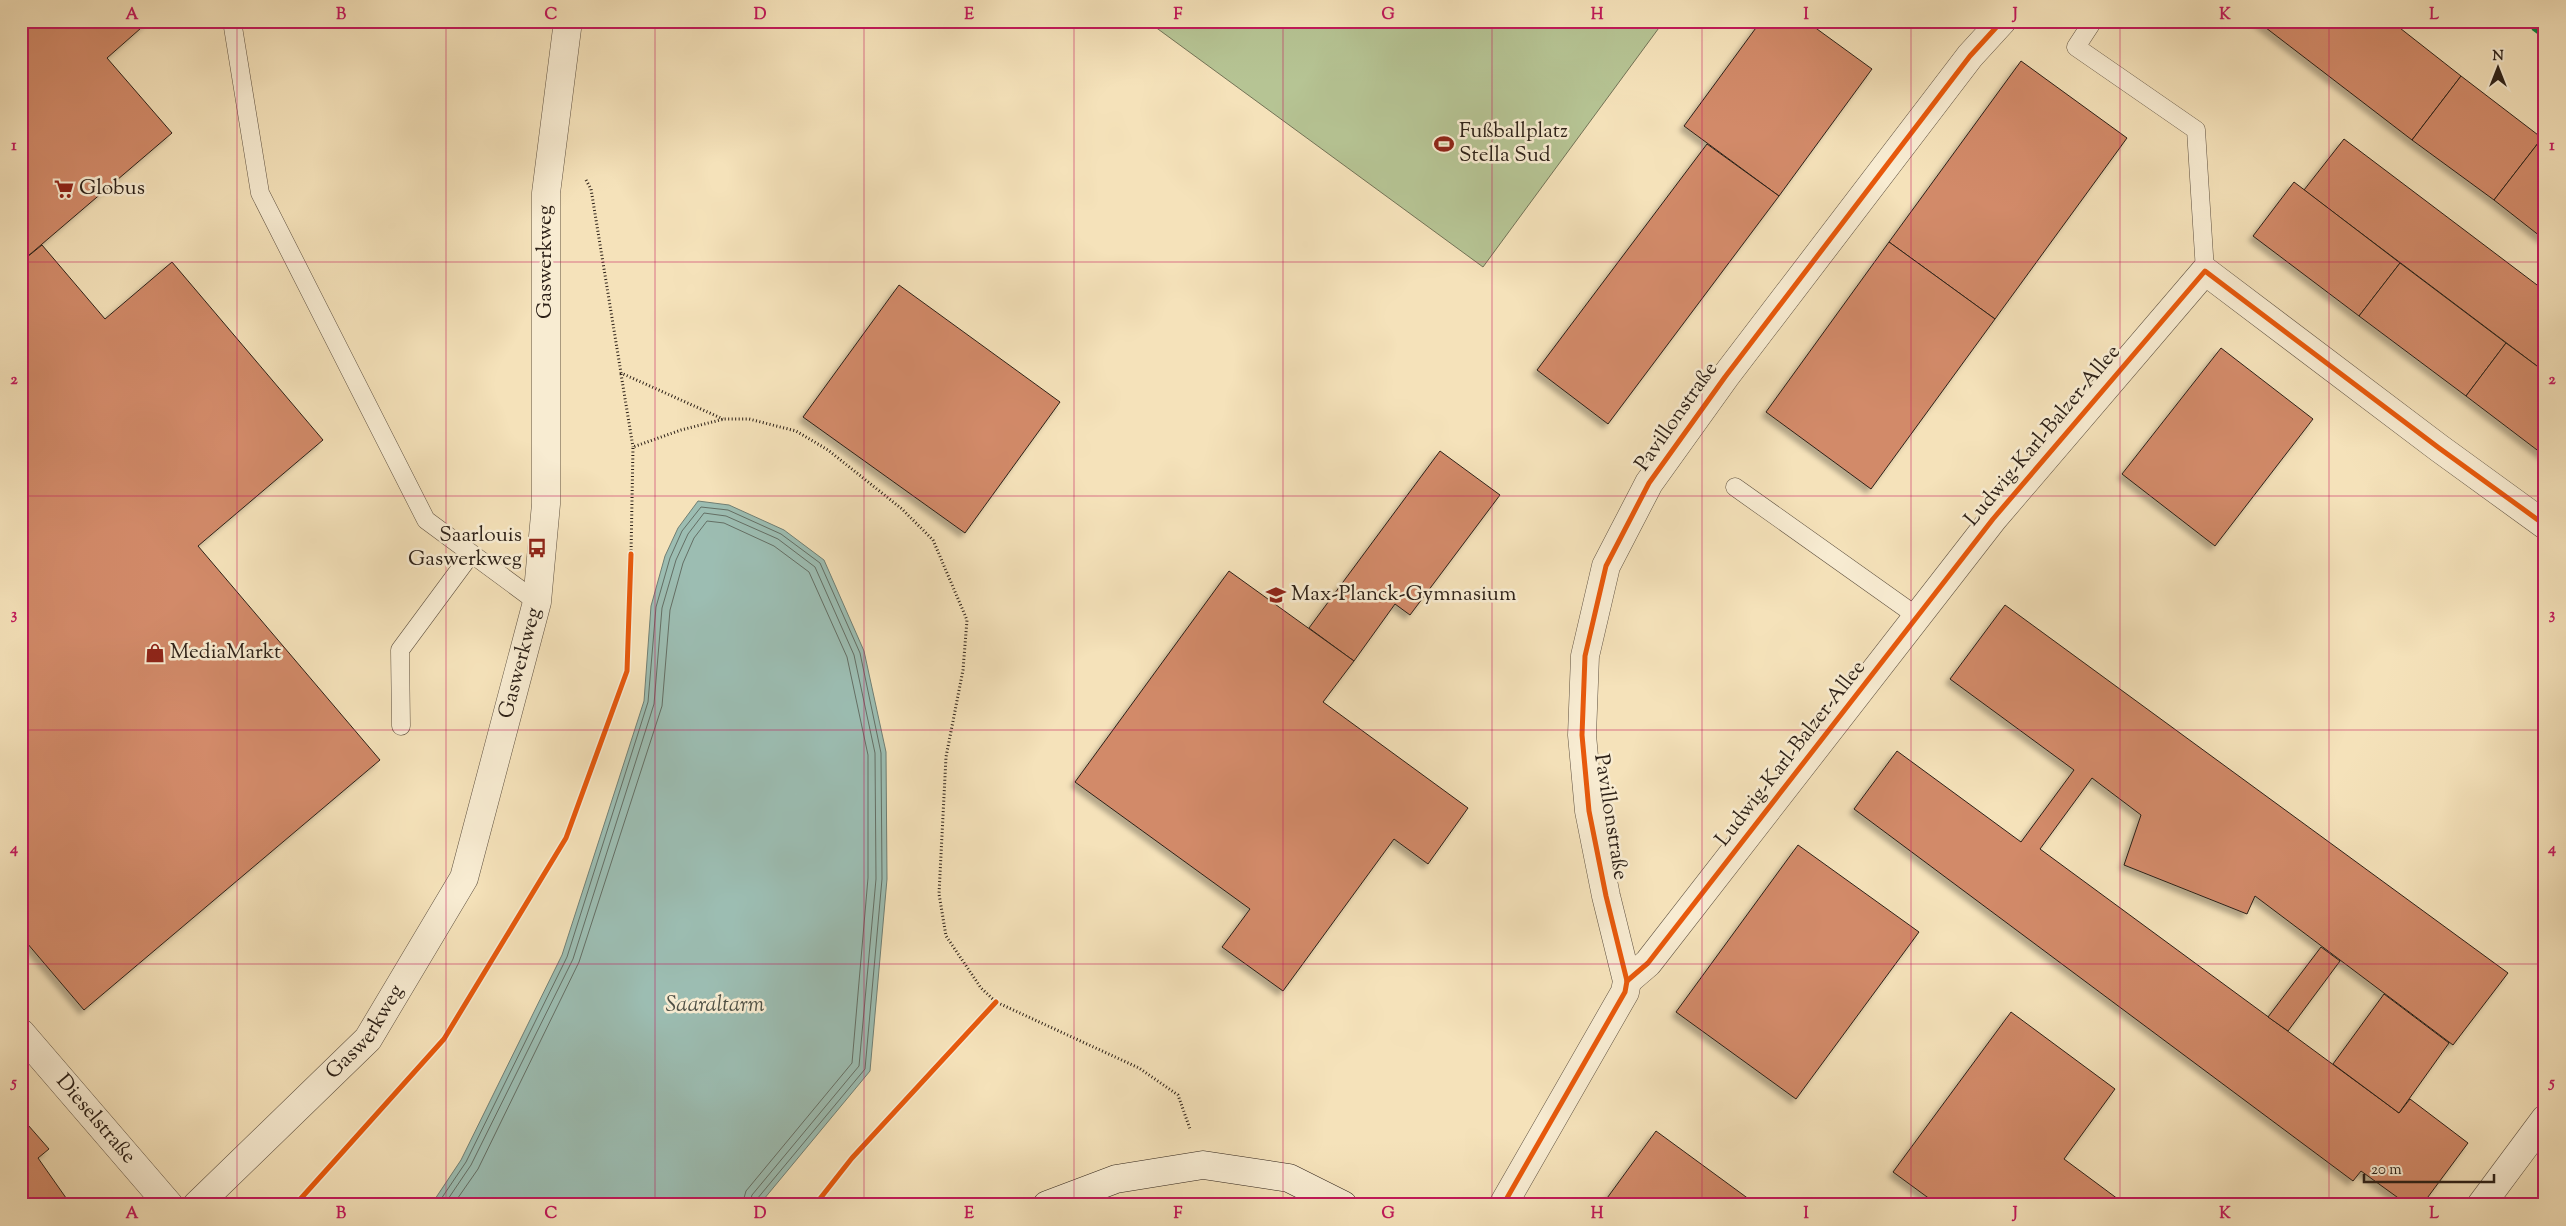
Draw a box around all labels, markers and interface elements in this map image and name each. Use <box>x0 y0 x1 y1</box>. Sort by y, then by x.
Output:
text: A <box>126 4 139 27</box>
text: B <box>336 4 346 27</box>
text: C <box>545 4 558 27</box>
text: D <box>754 4 767 27</box>
text: E <box>964 4 974 27</box>
text: F <box>1174 4 1183 27</box>
text: G <box>1381 4 1395 27</box>
text: H <box>1591 4 1604 27</box>
text: I <box>1803 4 1809 27</box>
text: J <box>2011 4 2018 27</box>
text: K <box>2219 4 2231 27</box>
text: L <box>2429 4 2439 27</box>
north arrow <box>2474 42 2524 92</box>
text: N <box>2492 47 2504 67</box>
place label: Fußballplatz Stella Sud <box>1459 117 1568 171</box>
sports icon: Fußballplatz Stella Sud <box>1433 133 1455 155</box>
text: 1 <box>11 135 17 158</box>
text: 1 <box>2549 135 2555 158</box>
place label: Globus <box>79 174 145 204</box>
supermarket icon: Globus <box>53 178 75 200</box>
street label: Gaswerkweg <box>531 205 561 319</box>
street label: Ludwig-Karl-Balzer-Allee <box>1958 339 2128 533</box>
street label: Pavillonstraße <box>1628 356 1726 478</box>
text: 2 <box>10 369 18 392</box>
text: 2 <box>2548 369 2556 392</box>
place label: Saarlouis Gaswerkweg <box>408 521 522 575</box>
bus stop icon: Saarlouis Gaswerkweg <box>526 537 548 559</box>
place label: Max-Planck-Gymnasium <box>1291 580 1516 610</box>
school or university icon: Max-Planck-Gymnasium <box>1265 584 1287 606</box>
text: 3 <box>11 604 18 627</box>
street label: Gaswerkweg <box>492 604 550 722</box>
text: 3 <box>2549 604 2556 627</box>
place label: MediaMarkt <box>170 638 281 668</box>
shop icon: MediaMarkt <box>144 642 166 664</box>
street label: Ludwig-Karl-Balzer-Allee <box>1709 655 1873 853</box>
street label: Pavillonstraße <box>1585 752 1635 882</box>
text: 4 <box>9 838 18 861</box>
text: 4 <box>2547 838 2556 861</box>
street label: Gaswerkweg <box>319 979 412 1087</box>
water label: Saaraltarm <box>665 990 765 1022</box>
street label: Dieselstraße <box>48 1068 143 1171</box>
text: 5 <box>9 1072 17 1095</box>
text: 5 <box>2547 1072 2555 1095</box>
scale bar <box>2364 1151 2494 1183</box>
text: 20 m <box>2371 1160 2402 1181</box>
text: A <box>126 1203 139 1226</box>
text: B <box>336 1203 346 1226</box>
text: C <box>545 1203 558 1226</box>
text: D <box>754 1203 767 1226</box>
text: E <box>964 1203 974 1226</box>
text: F <box>1174 1203 1183 1226</box>
text: G <box>1381 1203 1395 1226</box>
text: H <box>1591 1203 1604 1226</box>
text: I <box>1803 1203 1809 1226</box>
text: J <box>2011 1203 2018 1226</box>
text: K <box>2219 1203 2231 1226</box>
text: L <box>2429 1203 2439 1226</box>

